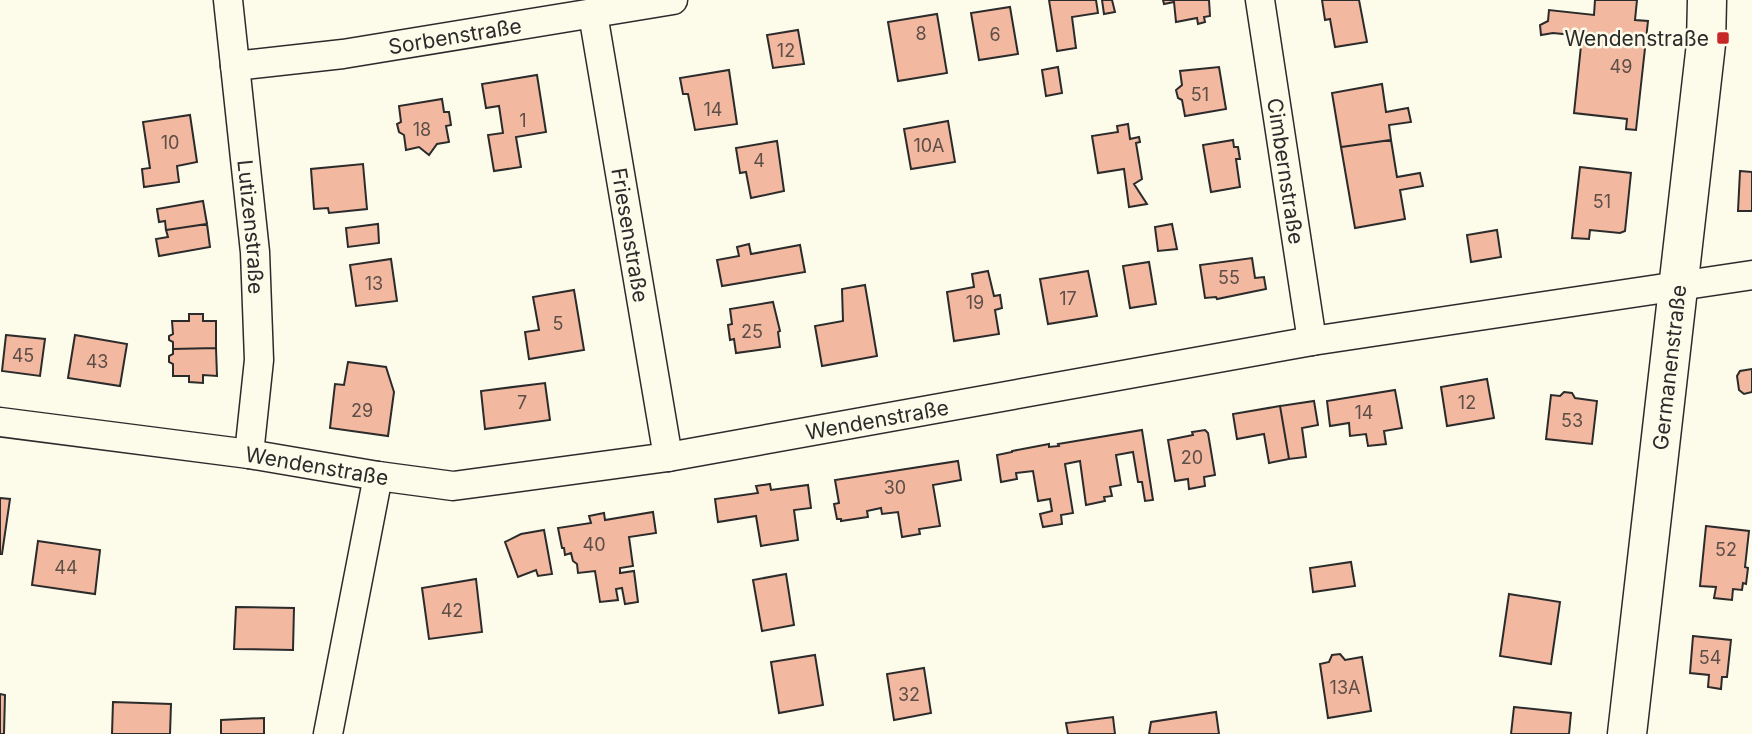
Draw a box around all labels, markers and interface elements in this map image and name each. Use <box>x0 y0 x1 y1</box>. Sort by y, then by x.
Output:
street label: Sorbenstraße <box>386 12 523 59</box>
house number: 8 <box>915 23 927 44</box>
house number: 6 <box>989 24 1001 45</box>
place label: Wendenstraße <box>1564 26 1709 51</box>
marker: Wendenstraße <box>1715 30 1731 46</box>
house number: 12 <box>777 40 795 61</box>
house number: 49 <box>1610 56 1632 77</box>
house number: 51 <box>1191 84 1209 105</box>
street label: Cimbernstraße <box>1263 96 1310 246</box>
house number: 14 <box>704 99 722 120</box>
house number: 1 <box>519 110 527 131</box>
house number: 18 <box>413 119 431 140</box>
house number: 10 <box>161 132 179 153</box>
house number: 10A <box>913 135 945 156</box>
house number: 4 <box>753 150 765 171</box>
street label: Lutizenstraße <box>233 158 269 295</box>
street label: Friesenstraße <box>607 166 654 304</box>
house number: 51 <box>1593 191 1611 212</box>
house number: 55 <box>1218 267 1240 288</box>
house number: 13 <box>365 273 383 294</box>
street label: Germanenstraße <box>1647 283 1691 451</box>
house number: 17 <box>1059 288 1077 309</box>
house number: 19 <box>966 292 984 313</box>
house number: 5 <box>553 313 563 334</box>
house number: 25 <box>741 321 763 342</box>
house number: 45 <box>12 345 34 366</box>
house number: 43 <box>86 351 108 372</box>
house number: 7 <box>517 392 527 413</box>
house number: 12 <box>1458 392 1476 413</box>
street label: Wendenstraße <box>804 394 951 444</box>
house number: 29 <box>351 400 373 421</box>
house number: 14 <box>1355 402 1373 423</box>
house number: 53 <box>1561 410 1583 431</box>
street label: Wendenstraße <box>244 441 390 490</box>
house number: 20 <box>1181 447 1203 468</box>
house number: 30 <box>884 477 906 498</box>
house number: 40 <box>583 534 605 555</box>
house number: 52 <box>1715 539 1737 560</box>
house number: 44 <box>54 557 78 578</box>
house number: 42 <box>441 600 463 621</box>
house number: 54 <box>1699 647 1721 668</box>
house number: 13A <box>1330 677 1360 698</box>
house number: 32 <box>898 684 920 705</box>

